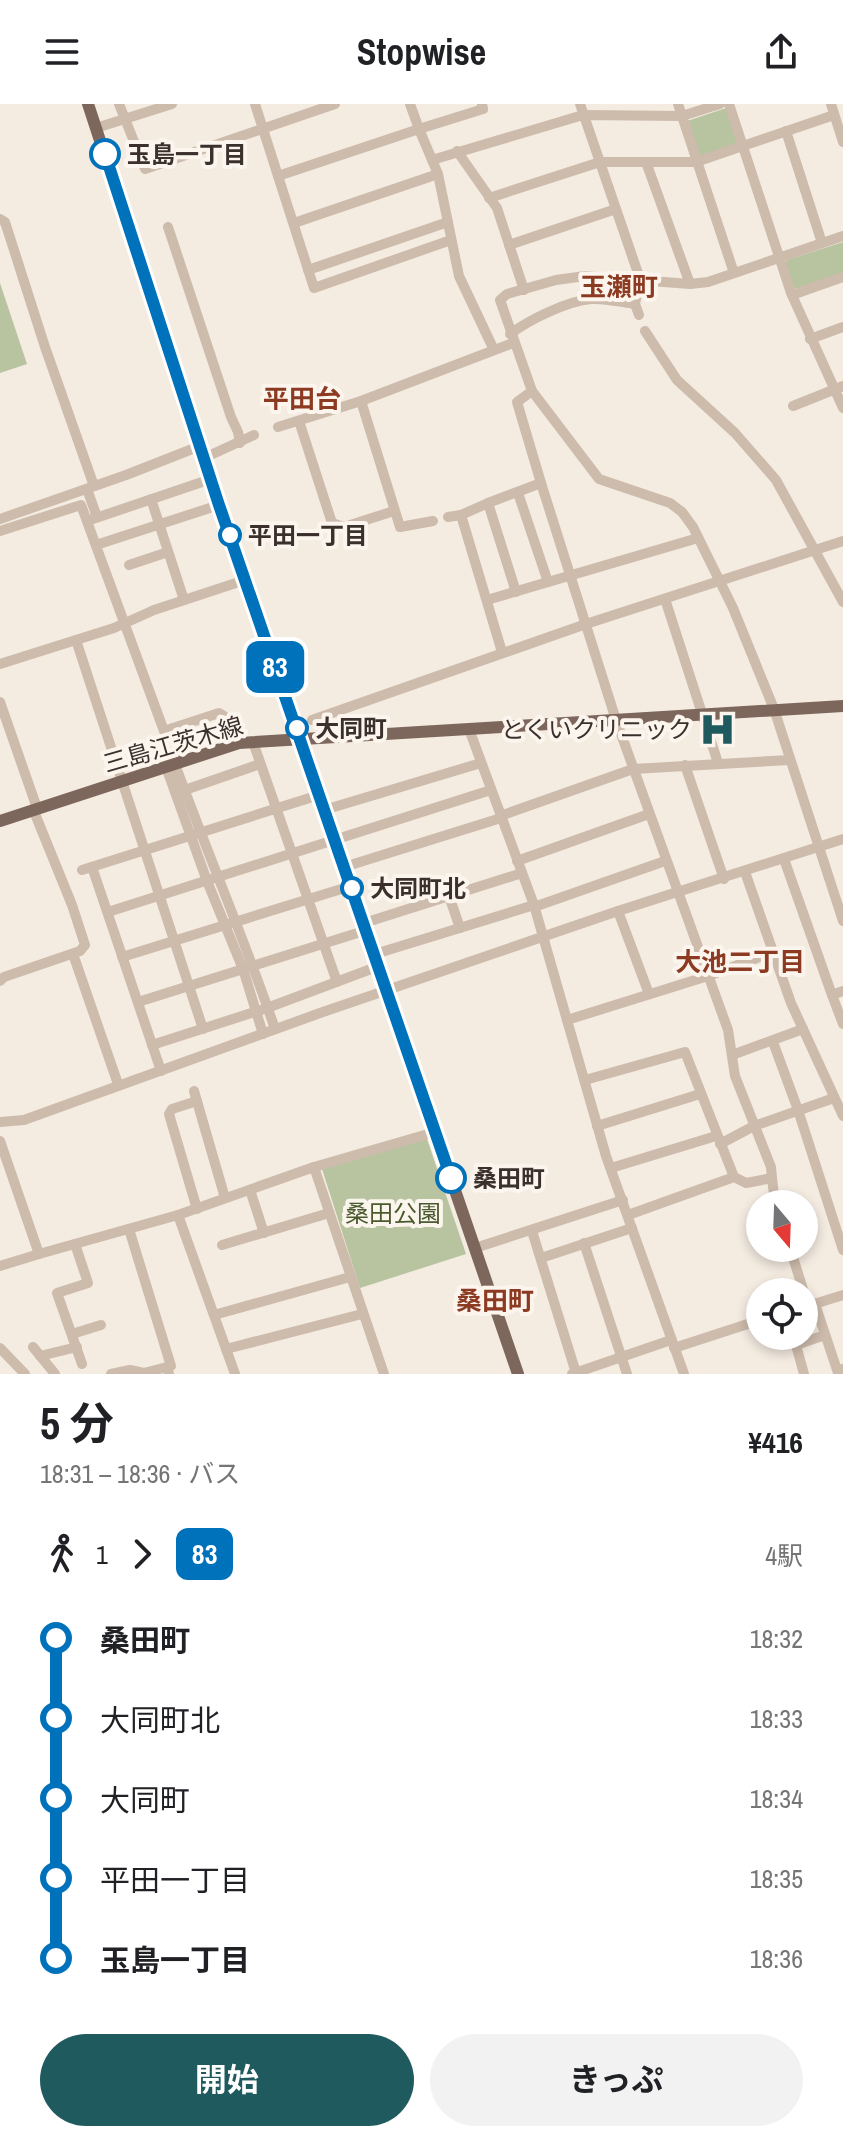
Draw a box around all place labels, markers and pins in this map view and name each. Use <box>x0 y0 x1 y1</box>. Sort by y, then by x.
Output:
place label: 玉島一丁目 <box>127 138 247 170</box>
marker: 玉島一丁目 <box>90 139 120 169</box>
place label: 平田一丁目 <box>248 519 368 551</box>
marker: 平田一丁目 <box>219 524 241 546</box>
hospital icon: とくいクリニック <box>699 710 737 748</box>
place label: 大同町 <box>315 712 387 744</box>
place label: とくいクリニック <box>501 713 692 745</box>
marker: 大同町 <box>286 717 308 739</box>
place label: 大同町北 <box>370 872 466 904</box>
marker: 大同町北 <box>341 877 363 899</box>
place label: 桑田町 <box>473 1162 545 1194</box>
marker: 桑田町 <box>436 1163 466 1193</box>

